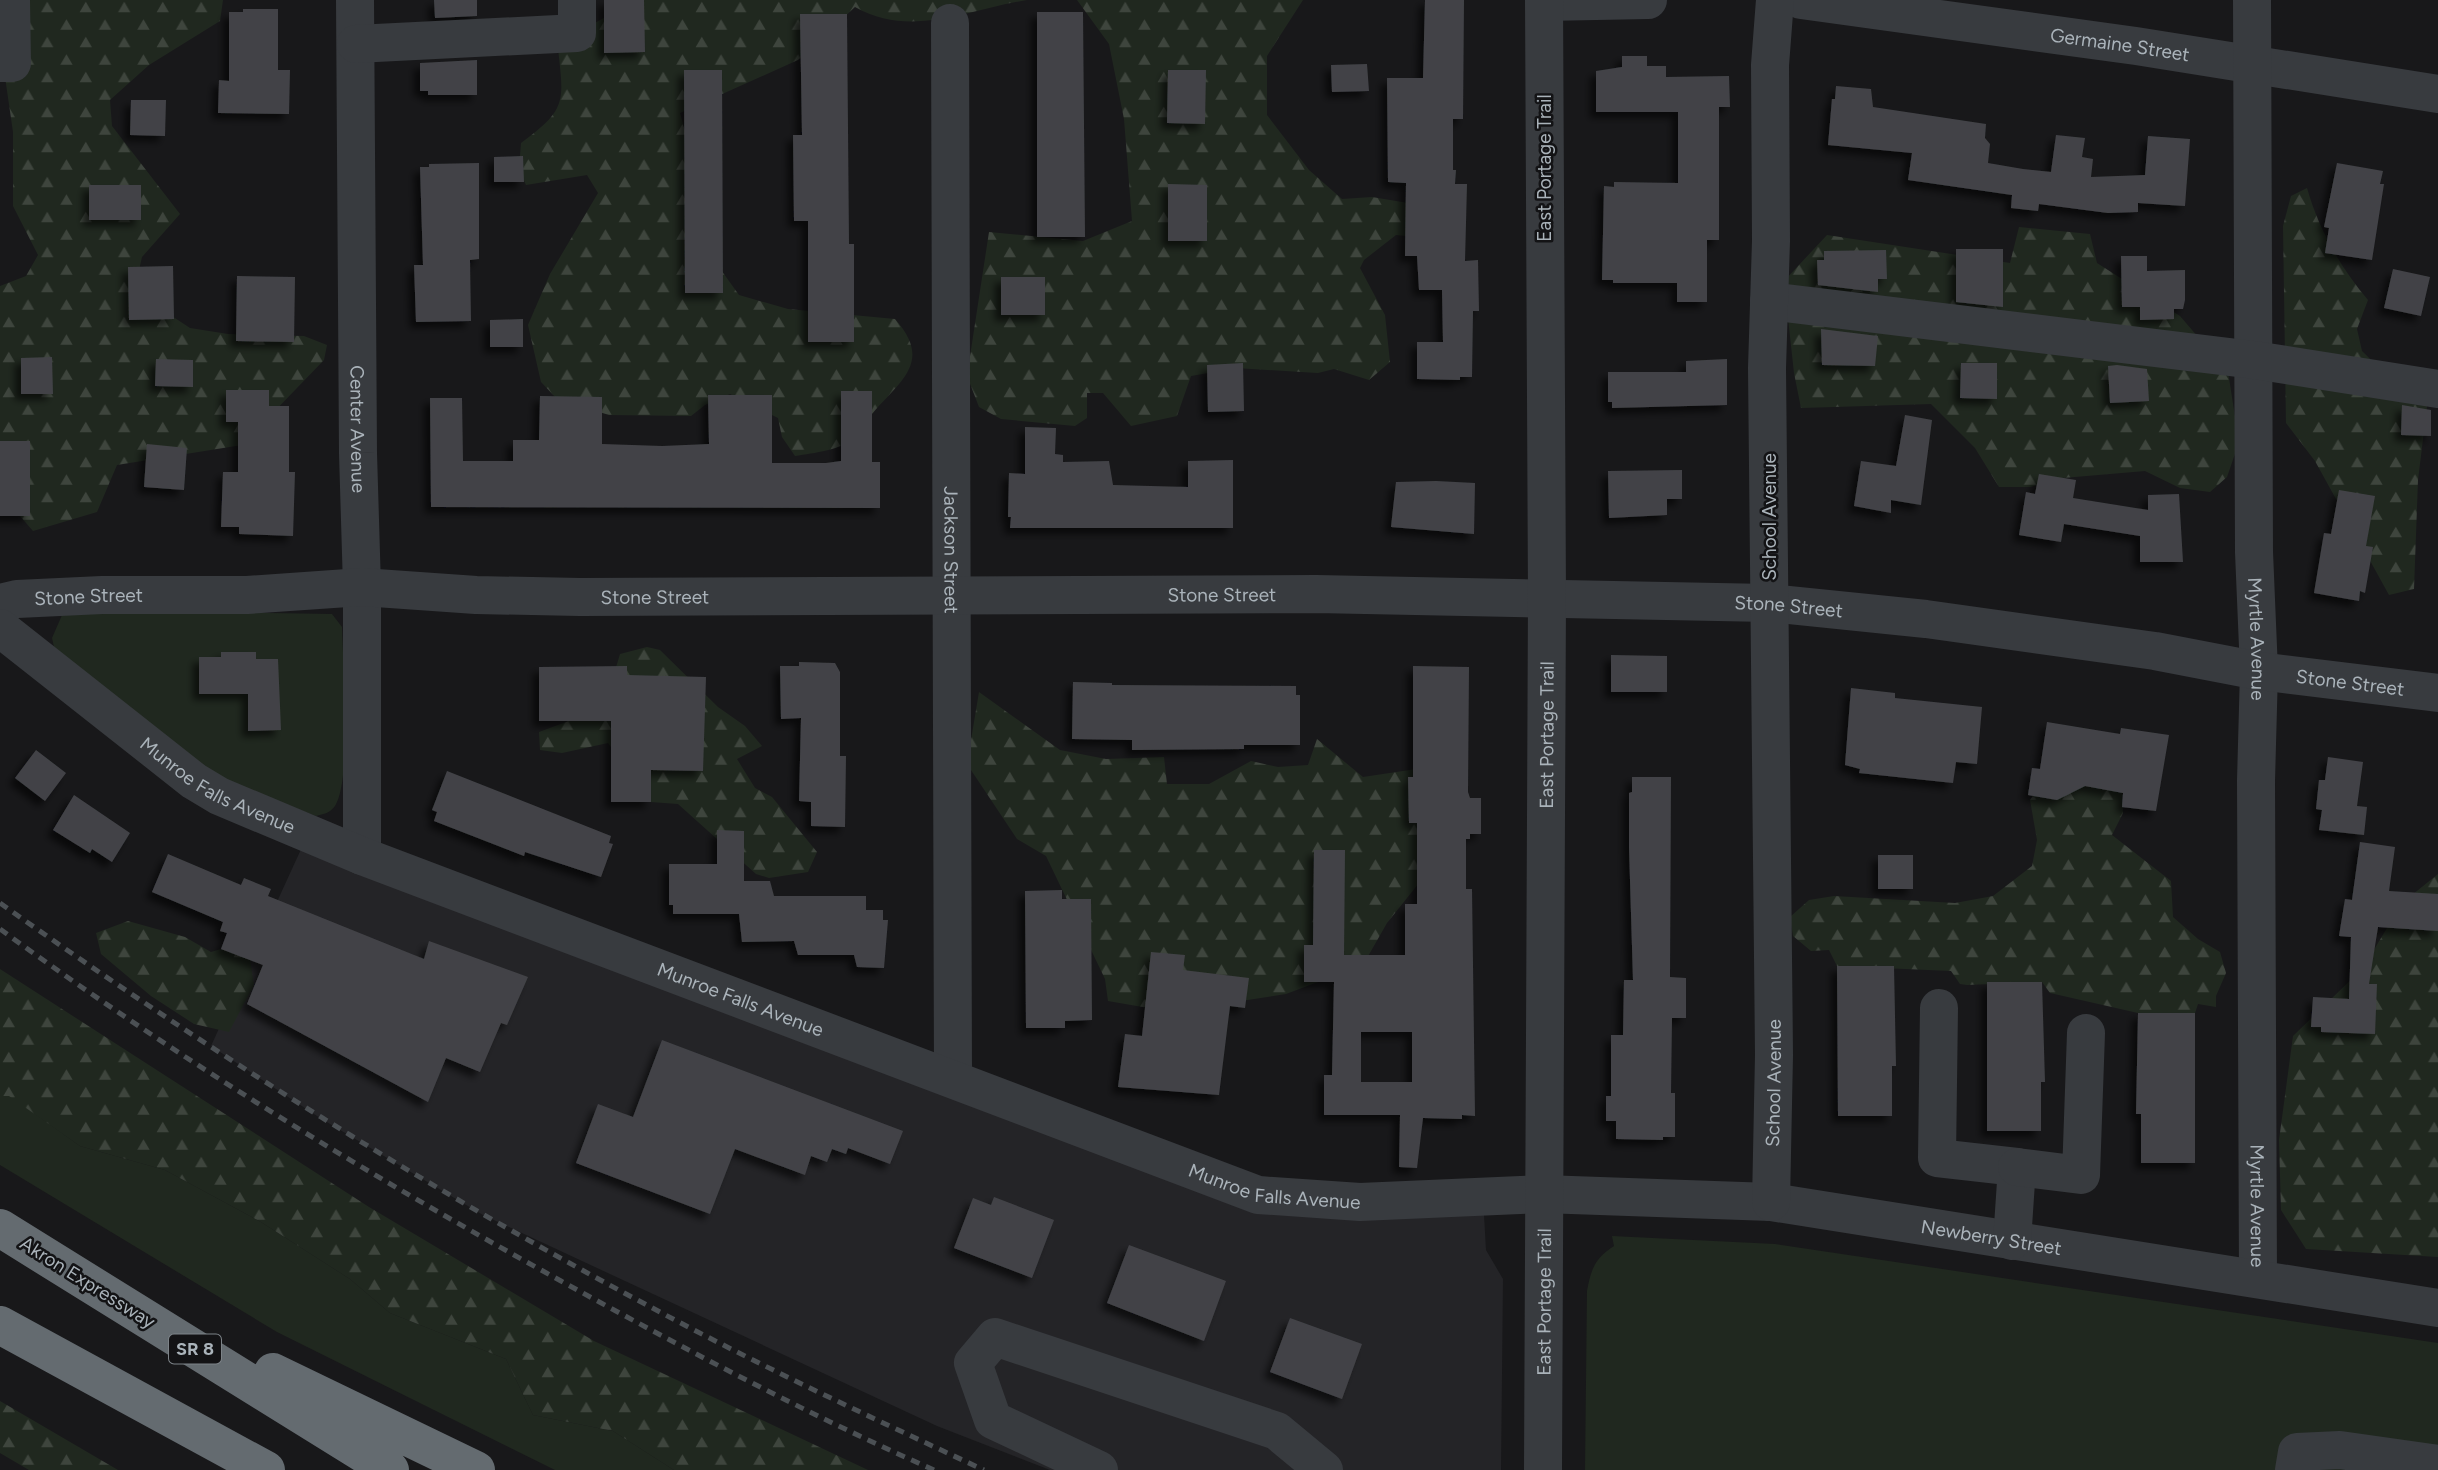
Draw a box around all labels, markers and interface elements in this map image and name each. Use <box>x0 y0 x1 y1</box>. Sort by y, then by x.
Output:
street label: Germaine Street <box>2049 23 2191 66</box>
street label: East Portage Trail <box>1533 94 1556 242</box>
street label: Center Avenue <box>345 365 370 493</box>
street label: School Avenue <box>1758 453 1781 581</box>
street label: Jackson Street <box>939 486 963 614</box>
street label: Myrtle Avenue <box>2243 577 2270 701</box>
street label: Stone Street <box>1167 583 1276 607</box>
street label: Stone Street <box>34 584 143 610</box>
street label: Stone Street <box>600 585 709 609</box>
street label: Stone Street <box>1734 591 1844 622</box>
street label: East Portage Trail <box>1535 661 1559 809</box>
street label: Stone Street <box>2295 665 2405 701</box>
street label: Munroe Falls Avenue <box>135 732 299 839</box>
street label: Munroe Falls Avenue <box>654 958 827 1042</box>
street label: School Avenue <box>1761 1019 1786 1147</box>
street label: Myrtle Avenue <box>2245 1144 2269 1268</box>
street label: Munroe Falls Avenue <box>1185 1159 1361 1214</box>
street label: Newberry Street <box>1919 1215 2063 1260</box>
street label: East Portage Trail <box>1532 1228 1556 1376</box>
street label: Akron Expressway <box>16 1232 160 1333</box>
road number: SR 8 <box>169 1334 221 1364</box>

